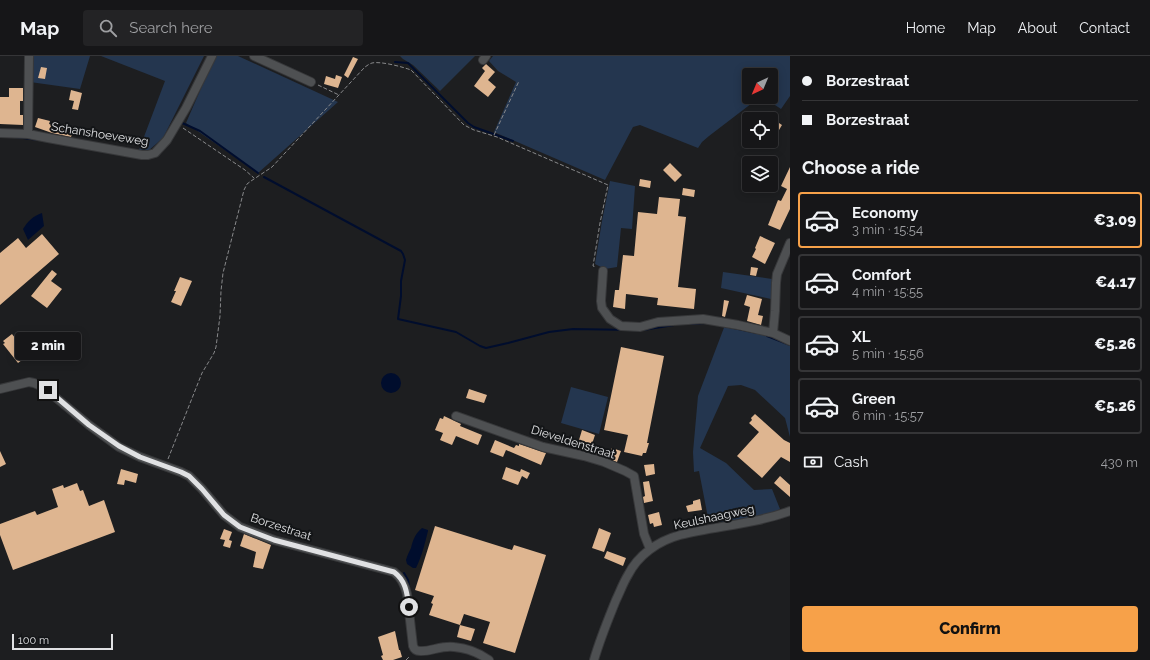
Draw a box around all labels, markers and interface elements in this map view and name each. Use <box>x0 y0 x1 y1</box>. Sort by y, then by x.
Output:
search box <box>83 10 363 46</box>
text: Map <box>20 17 59 39</box>
icon: search <box>97 17 119 39</box>
text: Search here <box>129 19 213 37</box>
text: Home <box>906 20 945 36</box>
text: Map <box>967 20 996 36</box>
text: About <box>1018 20 1057 36</box>
text: Contact <box>1079 20 1130 36</box>
north arrow <box>742 68 778 104</box>
map controls <box>742 68 778 192</box>
text: Borzestraat <box>826 72 909 90</box>
text: Borzestraat <box>826 111 909 129</box>
button: locate <box>742 112 778 148</box>
street label: Schanshoeveweg <box>50 119 150 149</box>
button: layers <box>742 156 778 192</box>
text: Choose a ride <box>802 157 920 178</box>
icon: car <box>804 202 840 238</box>
text: Economy <box>852 204 919 222</box>
text: €3.09 <box>1094 211 1136 229</box>
text: 3 min · 15:54 <box>852 222 923 237</box>
icon: car <box>804 264 840 300</box>
text: Comfort <box>852 266 911 284</box>
text: €4.17 <box>1095 273 1136 291</box>
text: 4 min · 15:55 <box>852 284 923 299</box>
icon: car <box>804 326 840 362</box>
text: XL <box>852 328 870 346</box>
callout: 2 min <box>15 332 81 360</box>
text: €5.26 <box>1094 335 1136 353</box>
text: 2 min <box>31 338 65 353</box>
text: 5 min · 15:56 <box>852 346 924 361</box>
route end <box>39 381 57 399</box>
icon: car <box>804 388 840 424</box>
text: Green <box>852 390 896 408</box>
text: €5.26 <box>1094 397 1136 415</box>
text: 6 min · 15:57 <box>852 408 924 423</box>
street label: Dieveldenstraat <box>529 423 617 461</box>
icon: cash <box>802 451 824 473</box>
text: Cash <box>834 453 868 471</box>
text: 430 m <box>1101 455 1138 470</box>
street label: Keulshaagweg <box>672 502 756 532</box>
street label: Borzestraat <box>249 511 313 543</box>
route start <box>400 598 418 616</box>
button: Confirm <box>802 606 1138 652</box>
scale bar <box>12 632 113 651</box>
text: 100 m <box>18 634 49 647</box>

